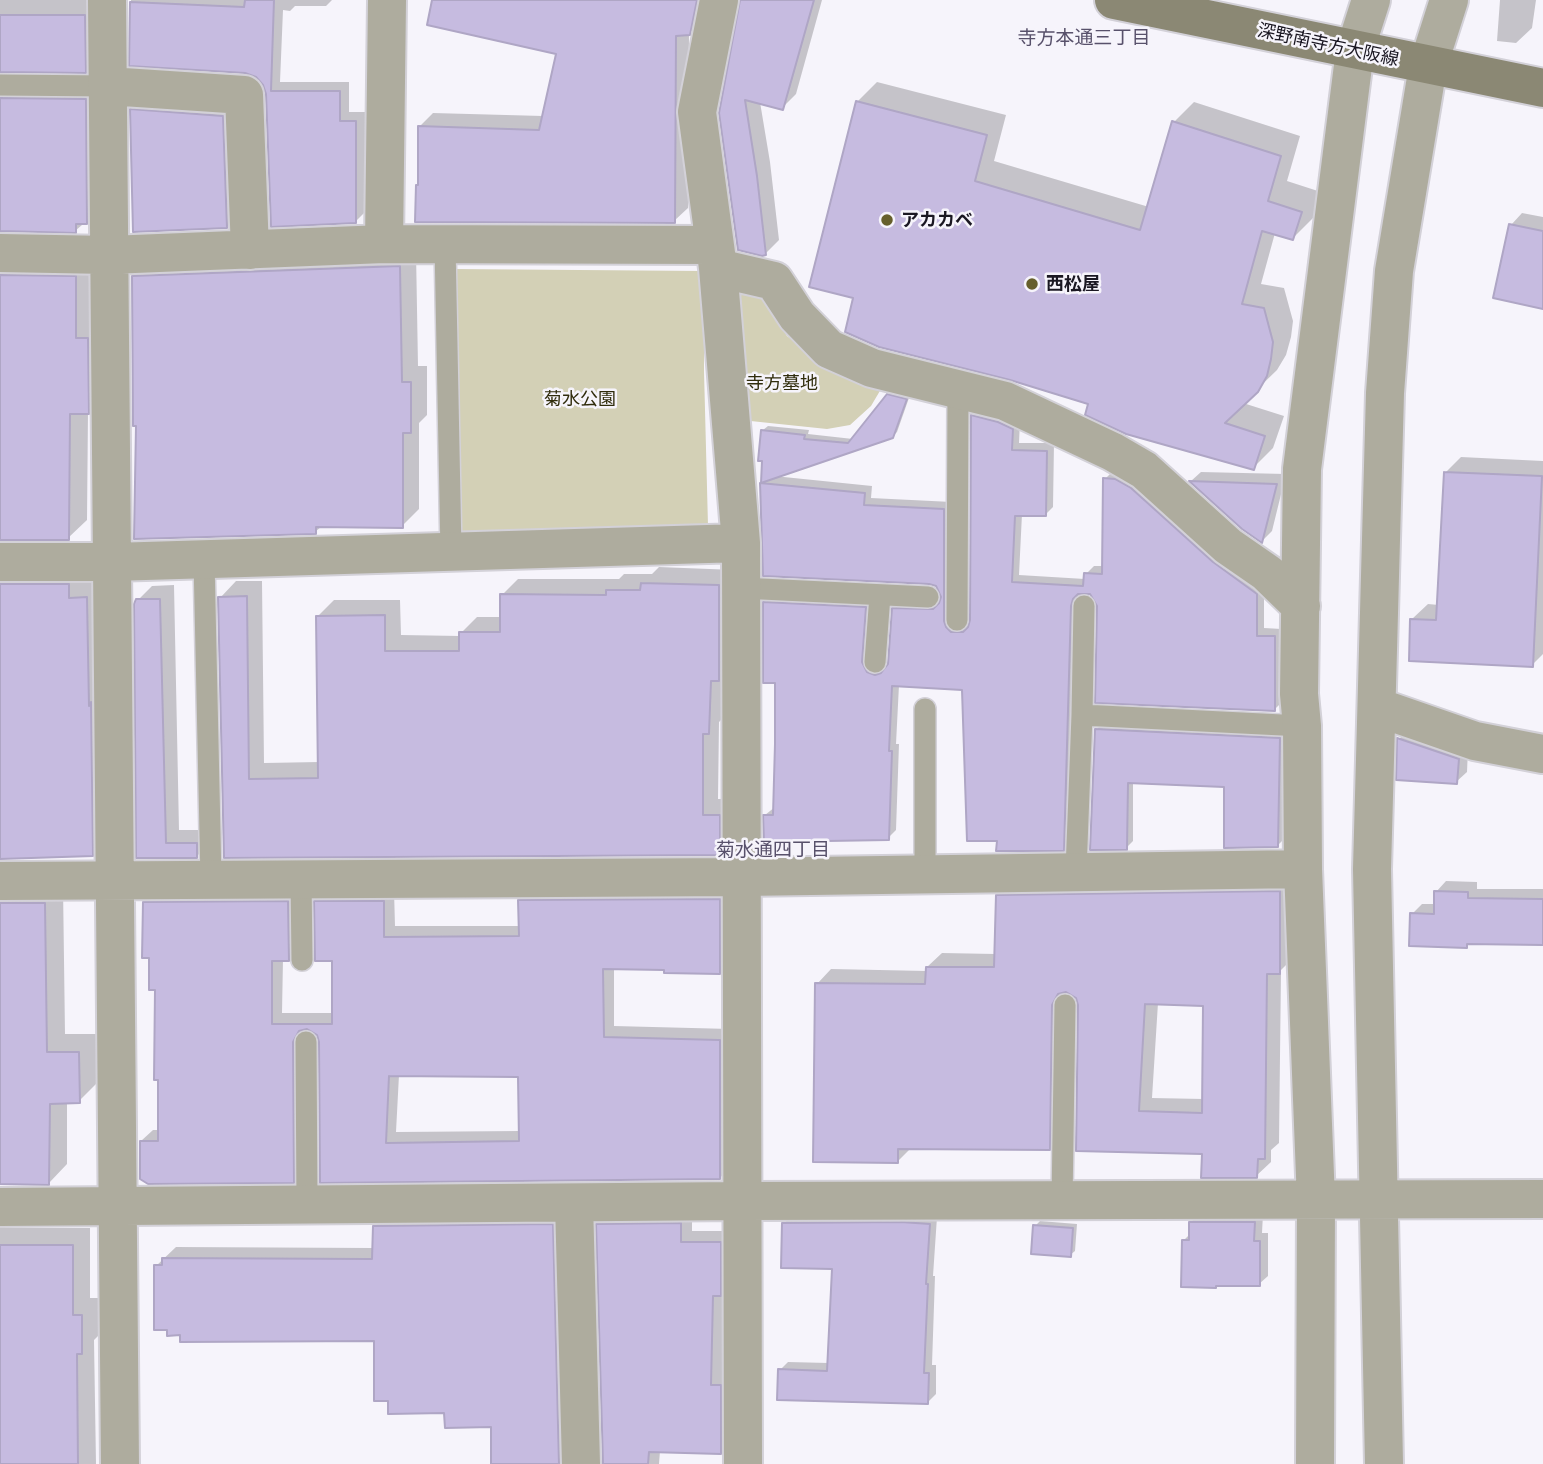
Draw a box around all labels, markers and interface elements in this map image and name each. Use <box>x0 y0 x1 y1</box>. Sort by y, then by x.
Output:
street label: 深野南寺方大阪線 <box>1255 19 1401 71</box>
district label: 寺方本通三丁目 <box>1018 27 1150 49</box>
place label: アカカベ <box>901 209 973 231</box>
marker: アカカベ <box>879 212 895 228</box>
place label: 西松屋 <box>1046 273 1100 295</box>
marker: 西松屋 <box>1024 276 1040 292</box>
park label: 寺方墓地 <box>746 372 818 394</box>
park label: 菊水公園 <box>544 388 616 410</box>
district label: 菊水通四丁目 <box>716 839 830 861</box>

